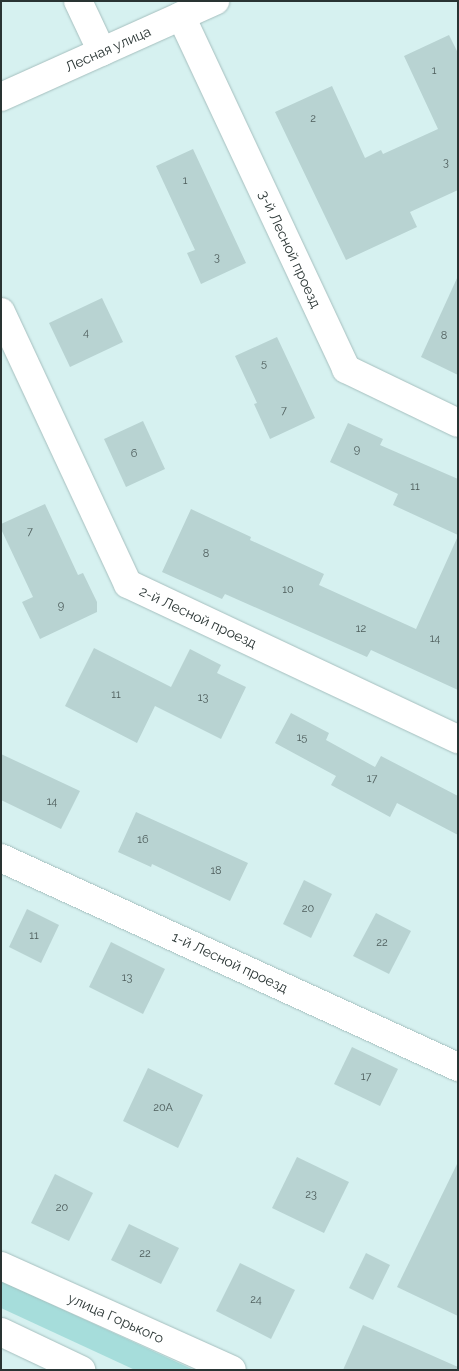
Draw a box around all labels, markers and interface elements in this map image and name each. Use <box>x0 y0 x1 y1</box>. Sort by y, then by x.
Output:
street label: Лесная улица <box>62 23 154 75</box>
house number: 1 <box>432 64 436 78</box>
house number: 2 <box>310 112 316 126</box>
house number: 3 <box>443 156 449 170</box>
house number: 1 <box>183 174 187 188</box>
street label: 3-й Лесной проезд <box>255 188 325 310</box>
house number: 3 <box>214 251 220 265</box>
house number: 4 <box>83 326 89 340</box>
house number: 8 <box>441 329 447 343</box>
house number: 5 <box>261 357 267 371</box>
house number: 7 <box>281 404 287 418</box>
house number: 9 <box>354 443 360 457</box>
house number: 6 <box>131 447 137 461</box>
house number: 11 <box>410 480 420 494</box>
house number: 7 <box>27 525 33 539</box>
house number: 8 <box>203 547 209 561</box>
street label: 2-й Лесной проезд <box>137 583 259 651</box>
house number: 10 <box>282 583 294 597</box>
house number: 9 <box>58 599 64 613</box>
house number: 12 <box>356 622 366 636</box>
house number: 14 <box>430 632 440 646</box>
house number: 11 <box>111 688 121 702</box>
house number: 13 <box>198 691 208 705</box>
house number: 15 <box>297 731 307 745</box>
house number: 17 <box>367 772 377 786</box>
house number: 14 <box>47 795 57 809</box>
house number: 16 <box>137 833 149 847</box>
house number: 18 <box>210 864 222 878</box>
house number: 20 <box>302 902 314 916</box>
street label: 1-й Лесной проезд <box>169 928 291 996</box>
house number: 11 <box>29 929 39 943</box>
house number: 22 <box>376 936 388 950</box>
house number: 13 <box>122 971 132 985</box>
house number: 17 <box>361 1070 371 1084</box>
house number: 20А <box>153 1101 173 1115</box>
house number: 23 <box>305 1188 317 1202</box>
house number: 20 <box>56 1201 68 1215</box>
house number: 22 <box>139 1247 151 1261</box>
street label: улица Горького <box>65 1289 167 1347</box>
house number: 24 <box>250 1293 262 1307</box>

